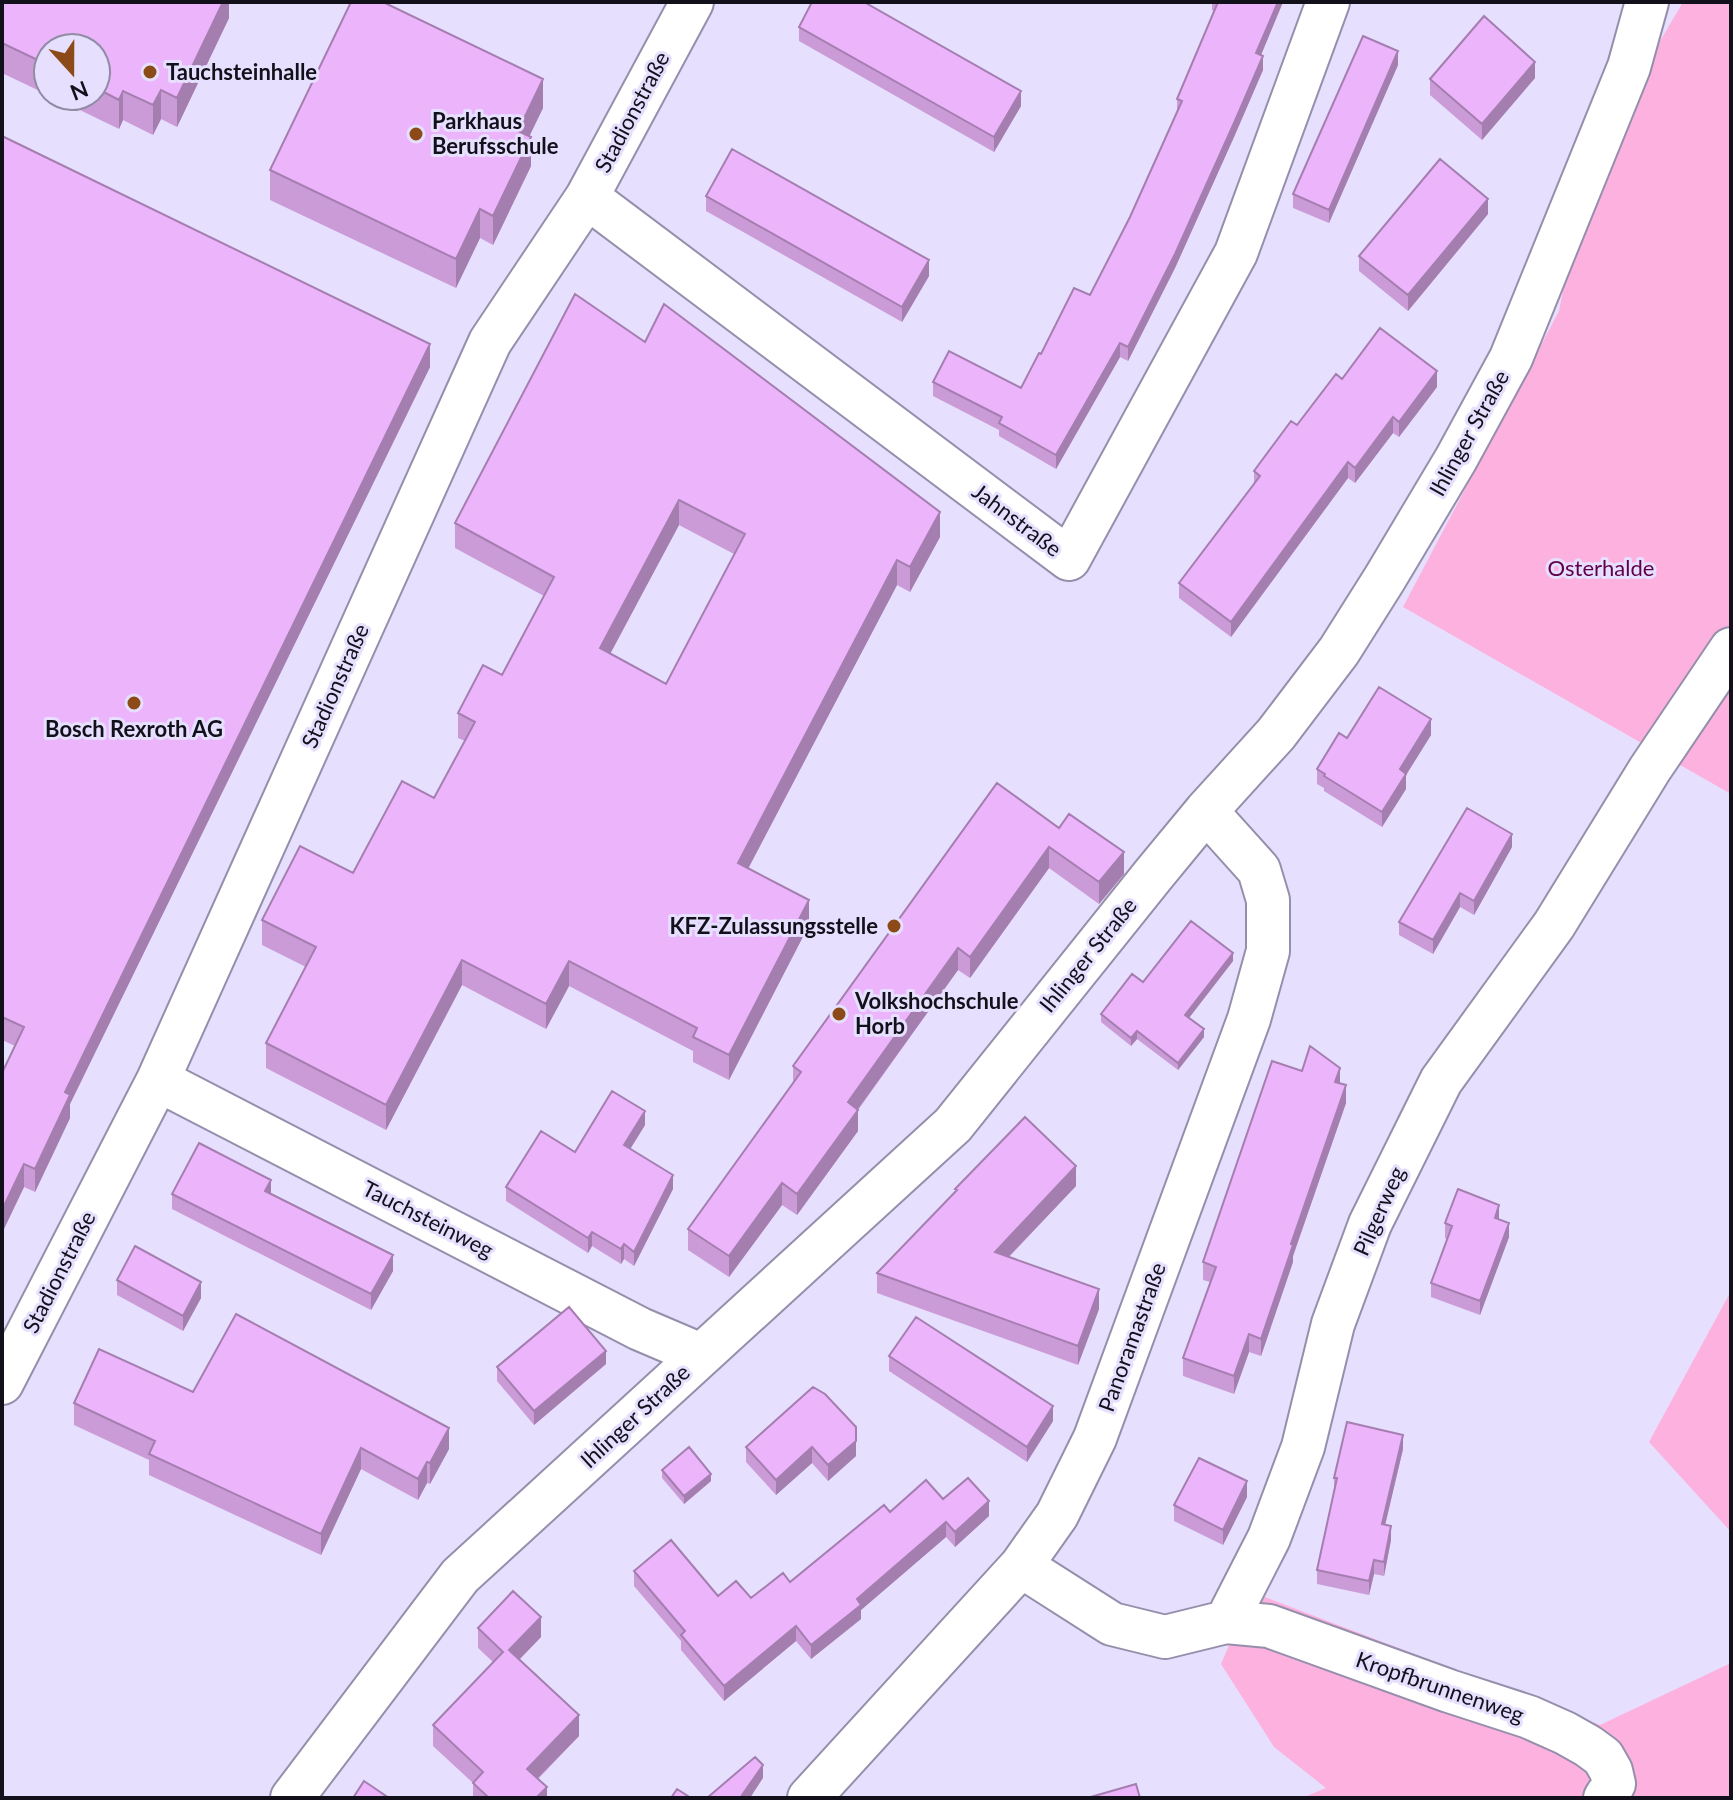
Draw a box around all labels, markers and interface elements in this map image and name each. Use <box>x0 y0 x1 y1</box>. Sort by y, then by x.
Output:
north arrow <box>32 32 112 112</box>
street label: Stadionstraße <box>588 47 675 177</box>
place label: Tauchsteinhalle <box>166 58 317 85</box>
marker: Tauchsteinhalle <box>141 63 159 81</box>
text: N <box>67 75 92 107</box>
place label: Parkhaus Berufsschule <box>432 107 559 159</box>
marker: Parkhaus Berufsschule <box>407 125 425 143</box>
street label: Ihlinger Straße <box>1423 365 1514 500</box>
street label: Jahnstraße <box>967 477 1067 562</box>
park label: Osterhalde <box>1548 554 1654 581</box>
street label: Stadionstraße <box>295 619 374 752</box>
marker: Bosch Rexroth AG <box>125 694 143 712</box>
place label: Bosch Rexroth AG <box>45 715 223 742</box>
street label: Ihlinger Straße <box>1033 892 1142 1017</box>
place label: KFZ-Zulassungsstelle <box>670 912 878 939</box>
marker: KFZ-Zulassungsstelle <box>885 917 903 935</box>
place label: Volkshochschule Horb <box>854 987 1019 1039</box>
marker: Volkshochschule Horb <box>830 1005 848 1023</box>
street label: Pilgerweg <box>1347 1162 1410 1260</box>
street label: Tauchsteinweg <box>358 1174 498 1263</box>
street label: Stadionstraße <box>16 1206 101 1337</box>
street label: Panoramastraße <box>1092 1258 1171 1415</box>
street label: Ihlinger Straße <box>574 1358 695 1473</box>
street label: Kropfbrunnenweg <box>1353 1645 1528 1728</box>

